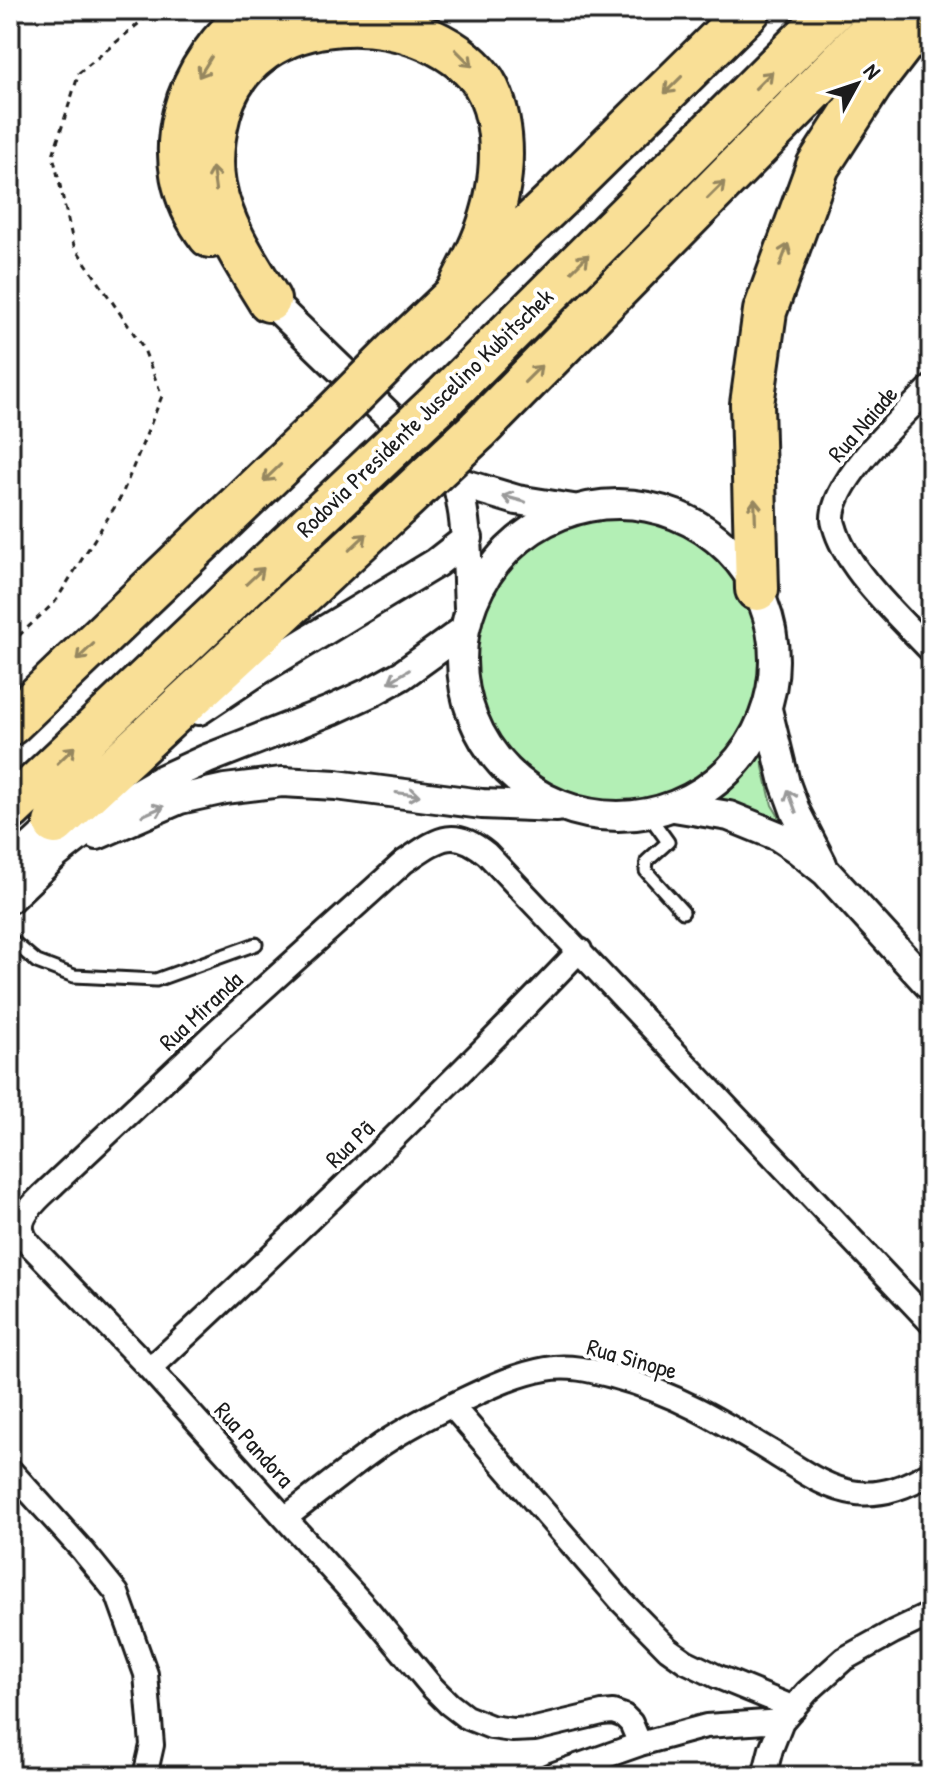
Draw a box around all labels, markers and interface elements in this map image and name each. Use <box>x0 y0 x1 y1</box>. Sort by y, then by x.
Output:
north arrow <box>817 44 897 124</box>
one-way arrow <box>453 48 473 68</box>
one-way arrow <box>196 55 212 78</box>
text: N <box>857 57 888 85</box>
one-way arrow <box>754 71 773 90</box>
one-way arrow <box>664 74 684 94</box>
one-way arrow <box>206 167 221 192</box>
one-way arrow <box>706 181 725 200</box>
one-way arrow <box>778 243 792 268</box>
one-way arrow <box>570 254 590 273</box>
street label: Rodovia Presidente Juscelino Kubitschek <box>289 281 560 544</box>
one-way arrow <box>523 365 542 384</box>
street label: Rua Naiade <box>820 378 905 468</box>
one-way arrow <box>262 463 282 482</box>
one-way arrow <box>502 491 528 506</box>
one-way arrow <box>747 498 763 525</box>
one-way arrow <box>348 533 368 551</box>
one-way arrow <box>245 567 265 586</box>
one-way arrow <box>75 643 95 662</box>
one-way arrow <box>388 668 411 684</box>
one-way arrow <box>56 746 76 765</box>
one-way arrow <box>394 787 421 802</box>
one-way arrow <box>784 790 798 814</box>
one-way arrow <box>140 802 165 817</box>
street label: Rua Miranda <box>152 963 249 1057</box>
street label: Rua Pã <box>318 1112 381 1174</box>
street label: Rua Sinope <box>584 1330 681 1386</box>
street label: Rua Pandora <box>208 1395 302 1494</box>

